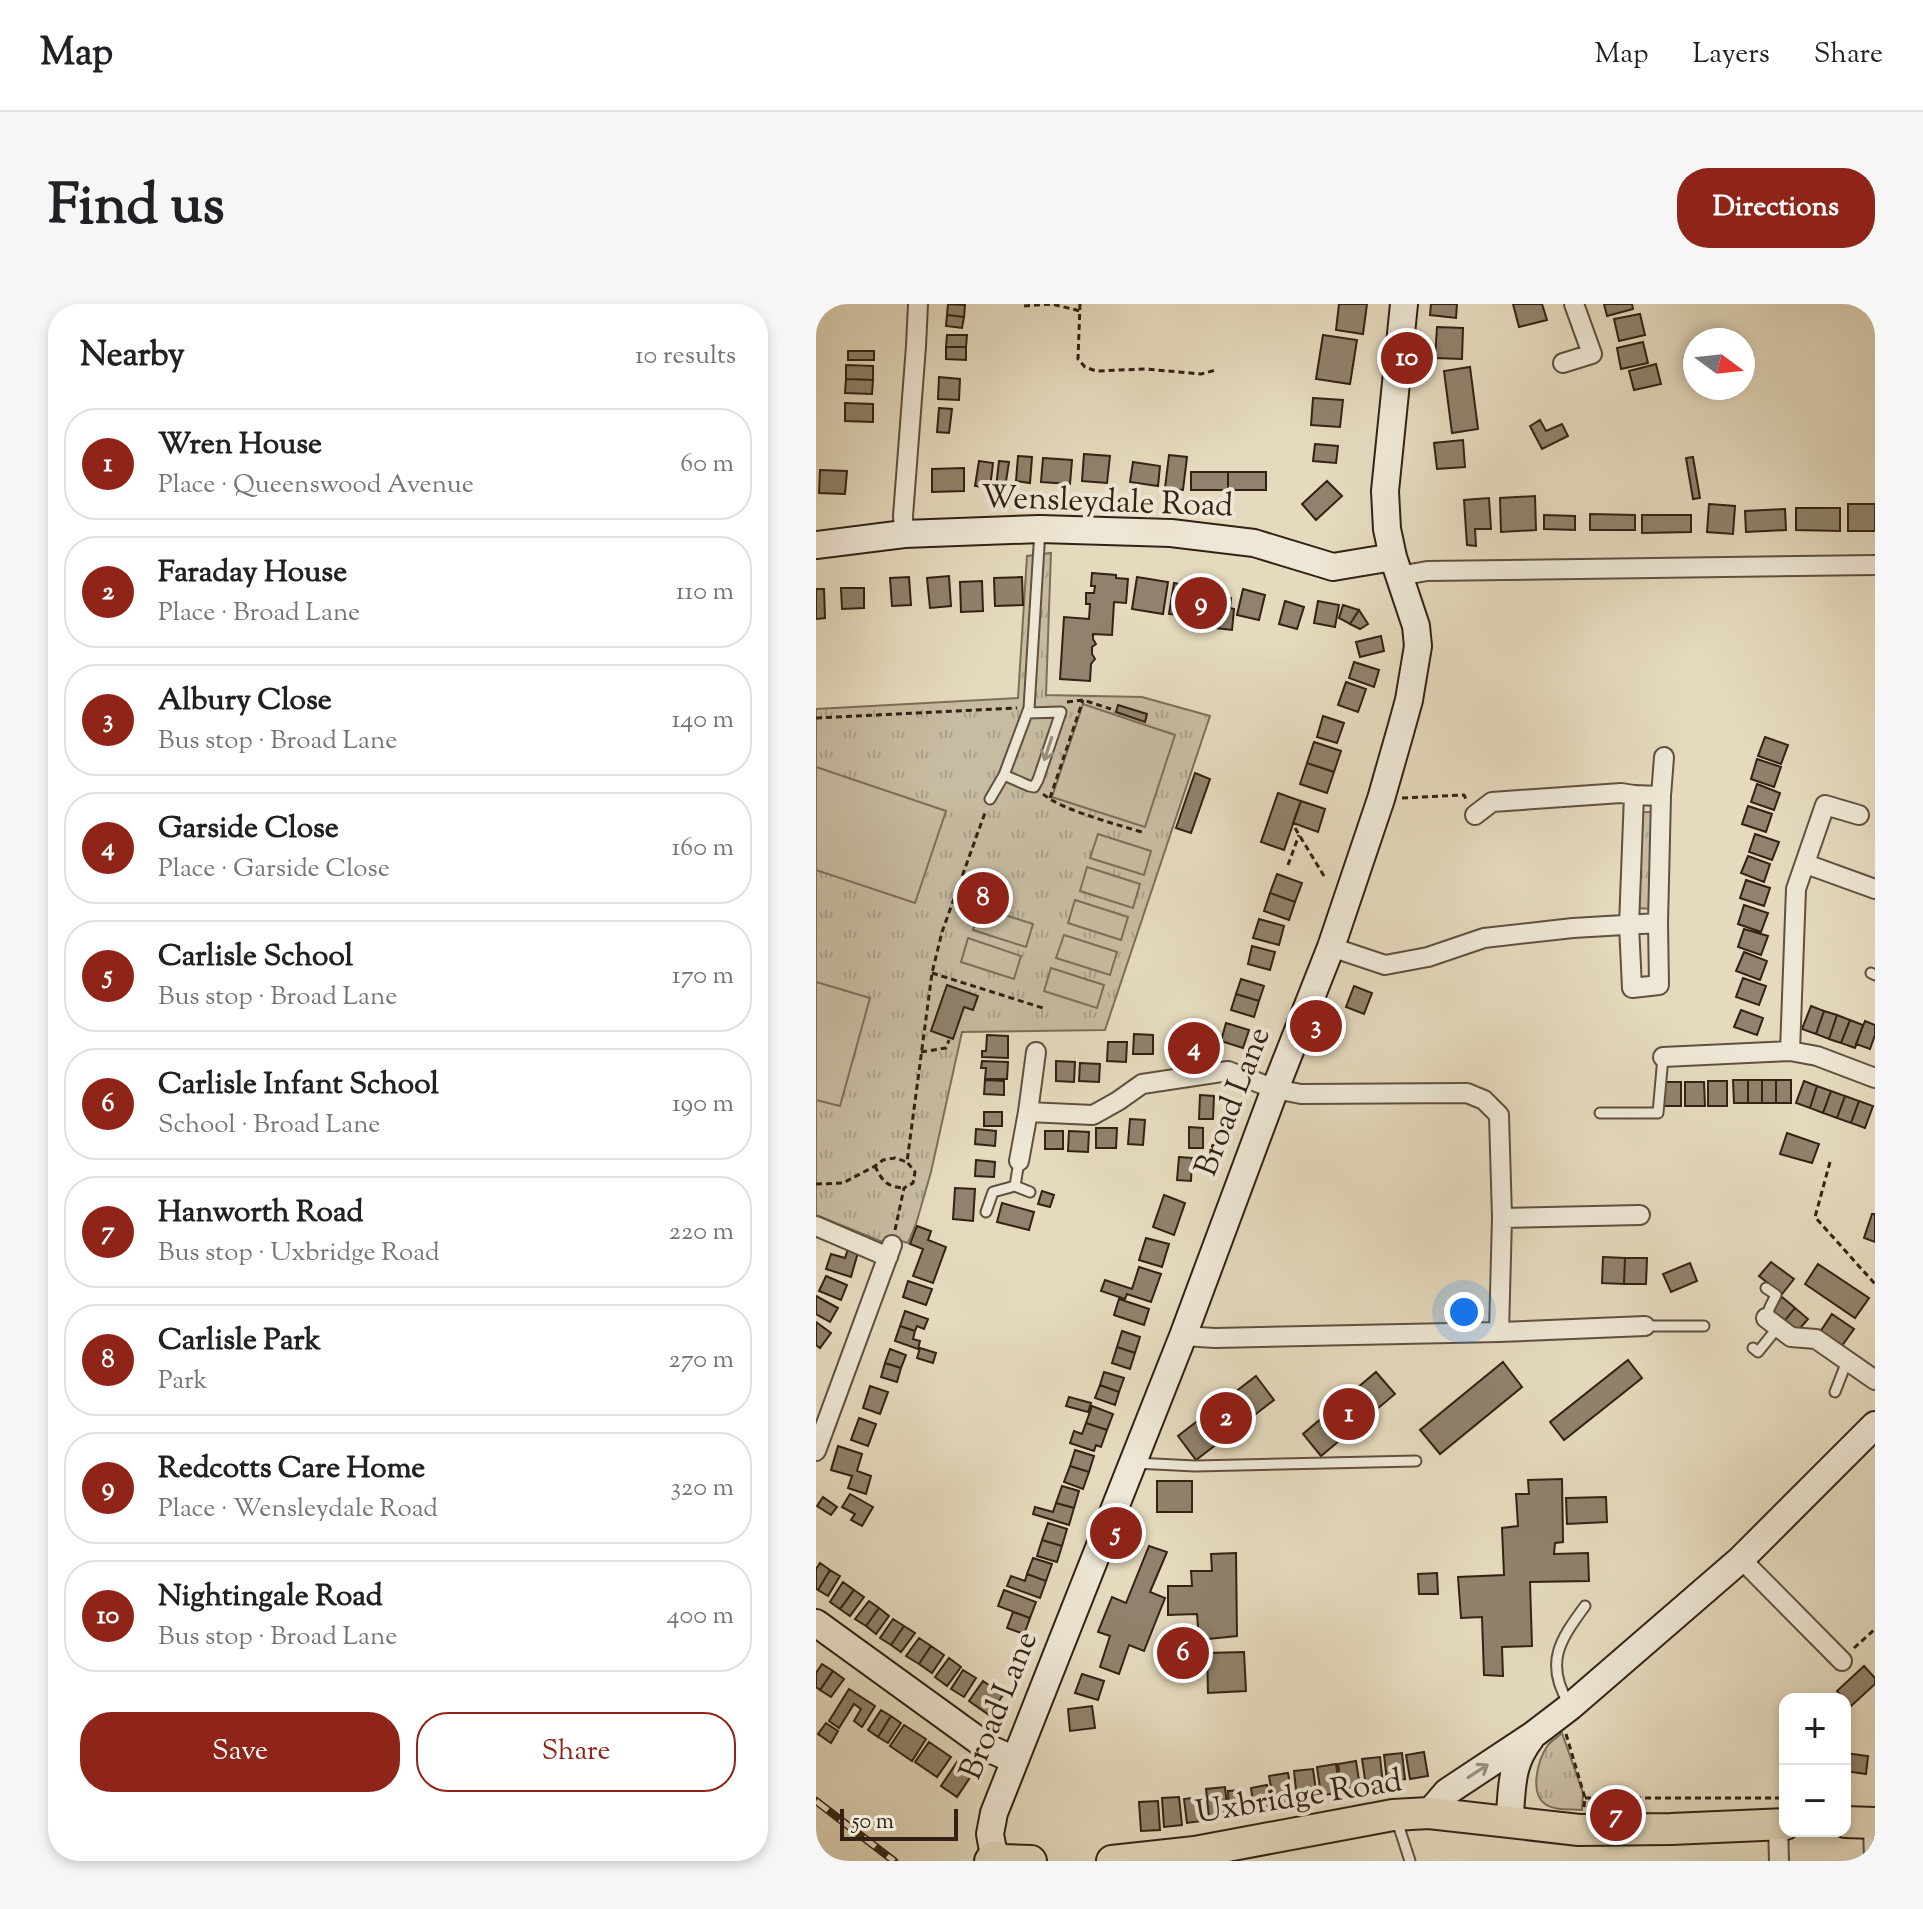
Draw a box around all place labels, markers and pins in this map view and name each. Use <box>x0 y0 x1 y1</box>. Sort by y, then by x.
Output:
pin: 10 <box>1381 328 1433 388</box>
pin: 9 <box>1175 573 1227 633</box>
pin: 8 <box>957 868 1009 928</box>
pin: 3 <box>1290 996 1342 1056</box>
pin: 4 <box>1168 1018 1220 1078</box>
pin: 1 <box>1323 1384 1375 1444</box>
pin: 2 <box>1200 1388 1252 1448</box>
pin: 5 <box>1090 1503 1142 1563</box>
pin: 6 <box>1157 1623 1209 1683</box>
pin: 7 <box>1590 1785 1642 1845</box>

